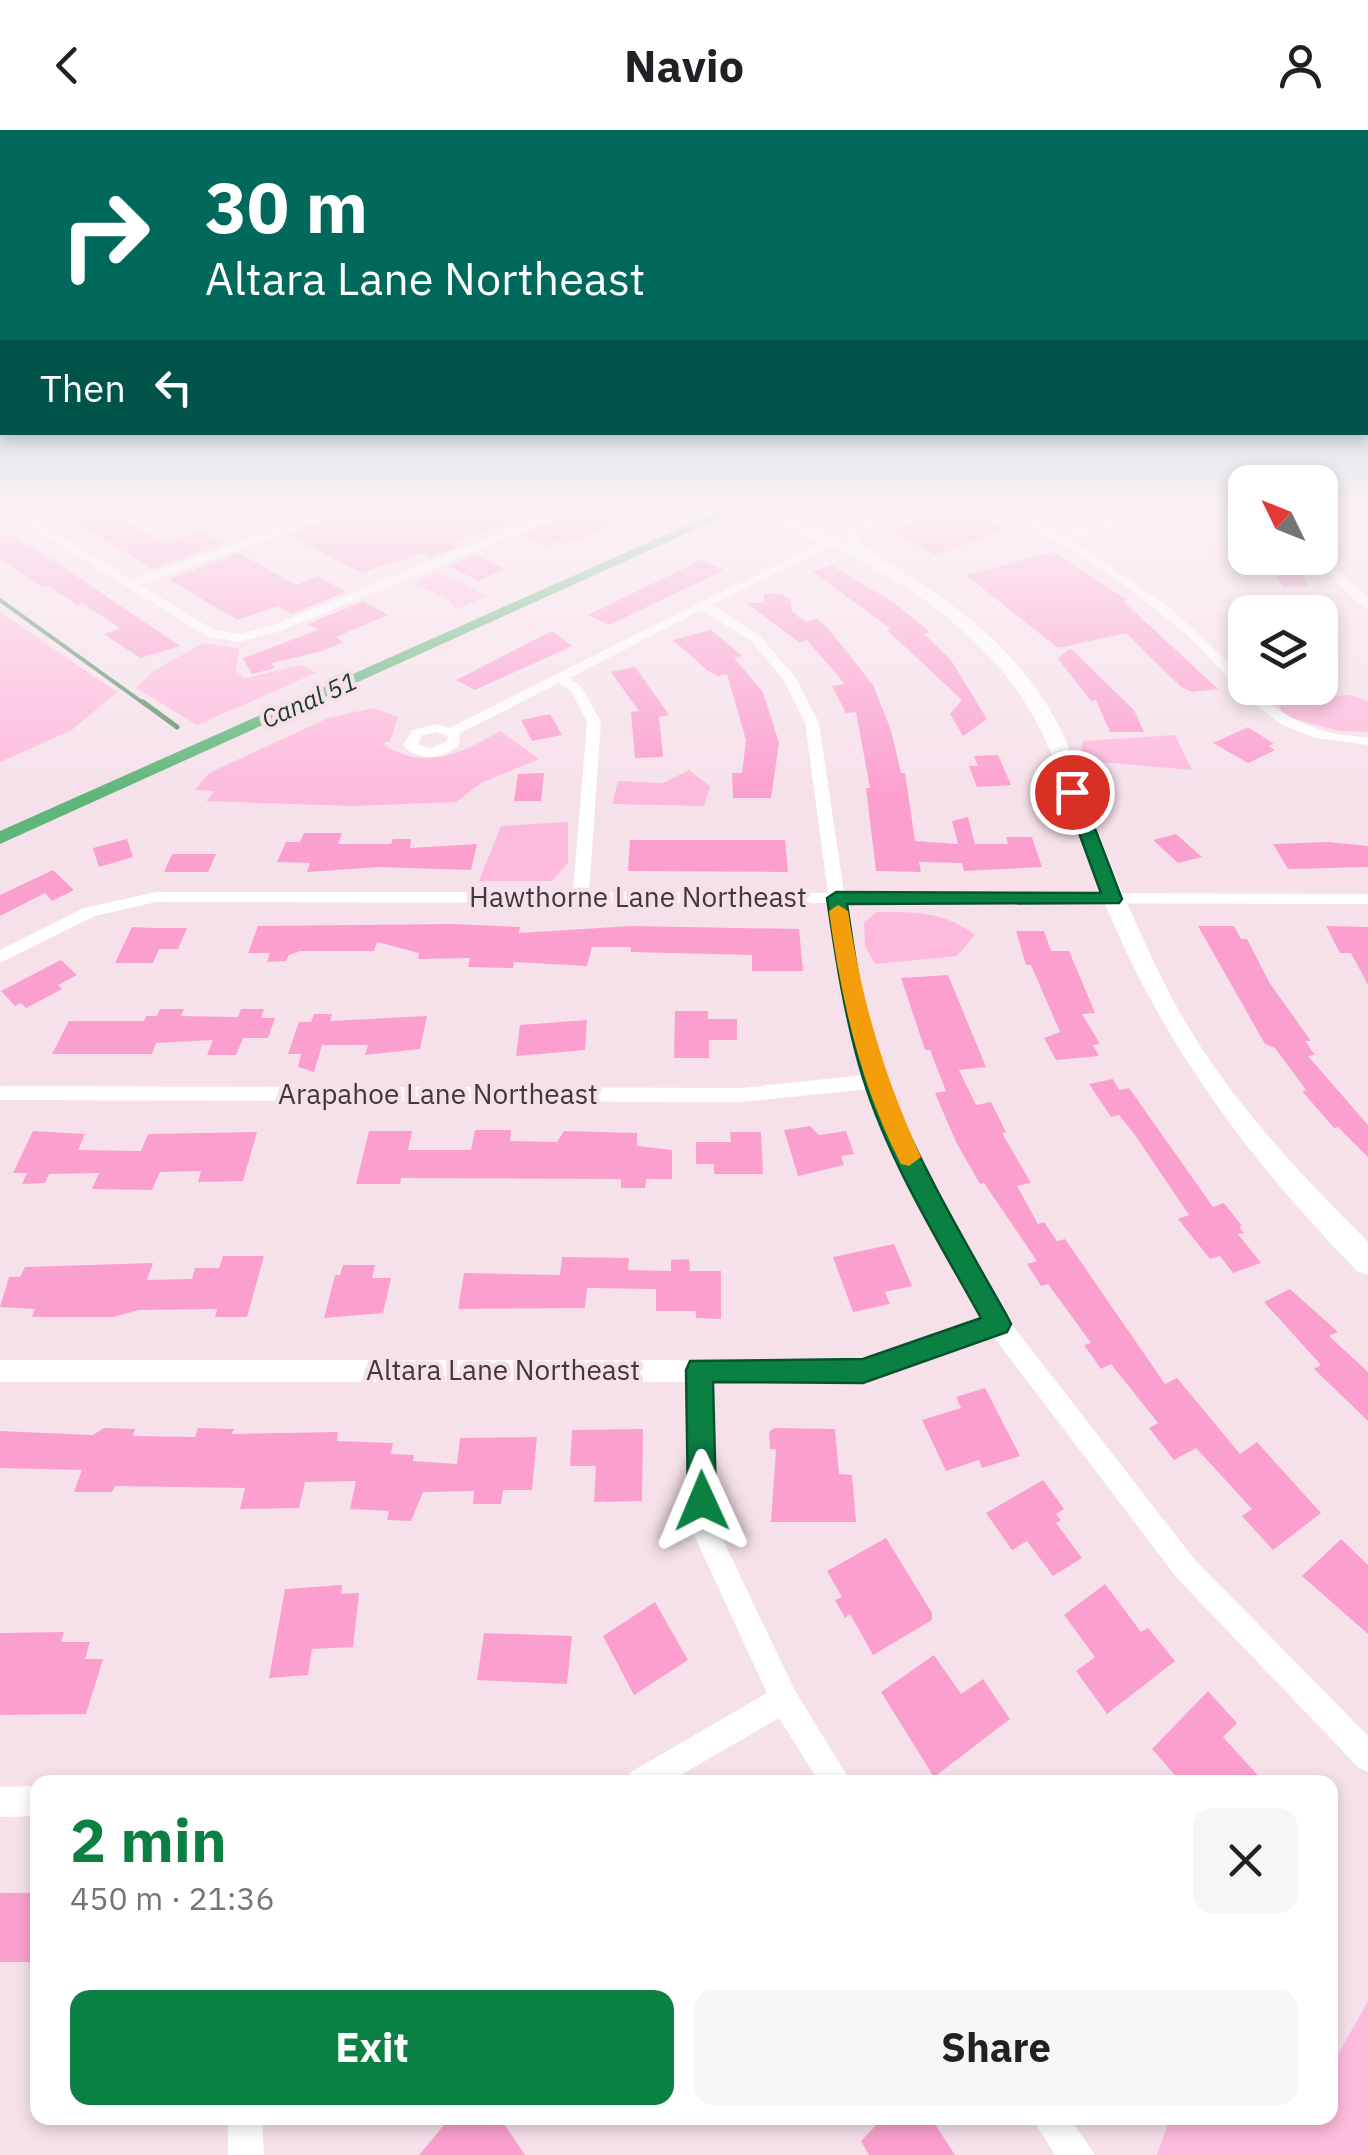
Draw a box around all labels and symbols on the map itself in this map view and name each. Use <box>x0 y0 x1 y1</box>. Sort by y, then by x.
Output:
north arrow <box>1228 465 1338 575</box>
water label: Canal 51 <box>256 664 361 735</box>
pin <box>1030 750 1115 835</box>
street label: Hawthorne Lane Northeast <box>469 878 807 915</box>
street label: Arapahoe Lane Northeast <box>278 1075 598 1112</box>
street label: Altara Lane Northeast <box>366 1351 640 1388</box>
position arrow <box>650 1449 754 1553</box>

